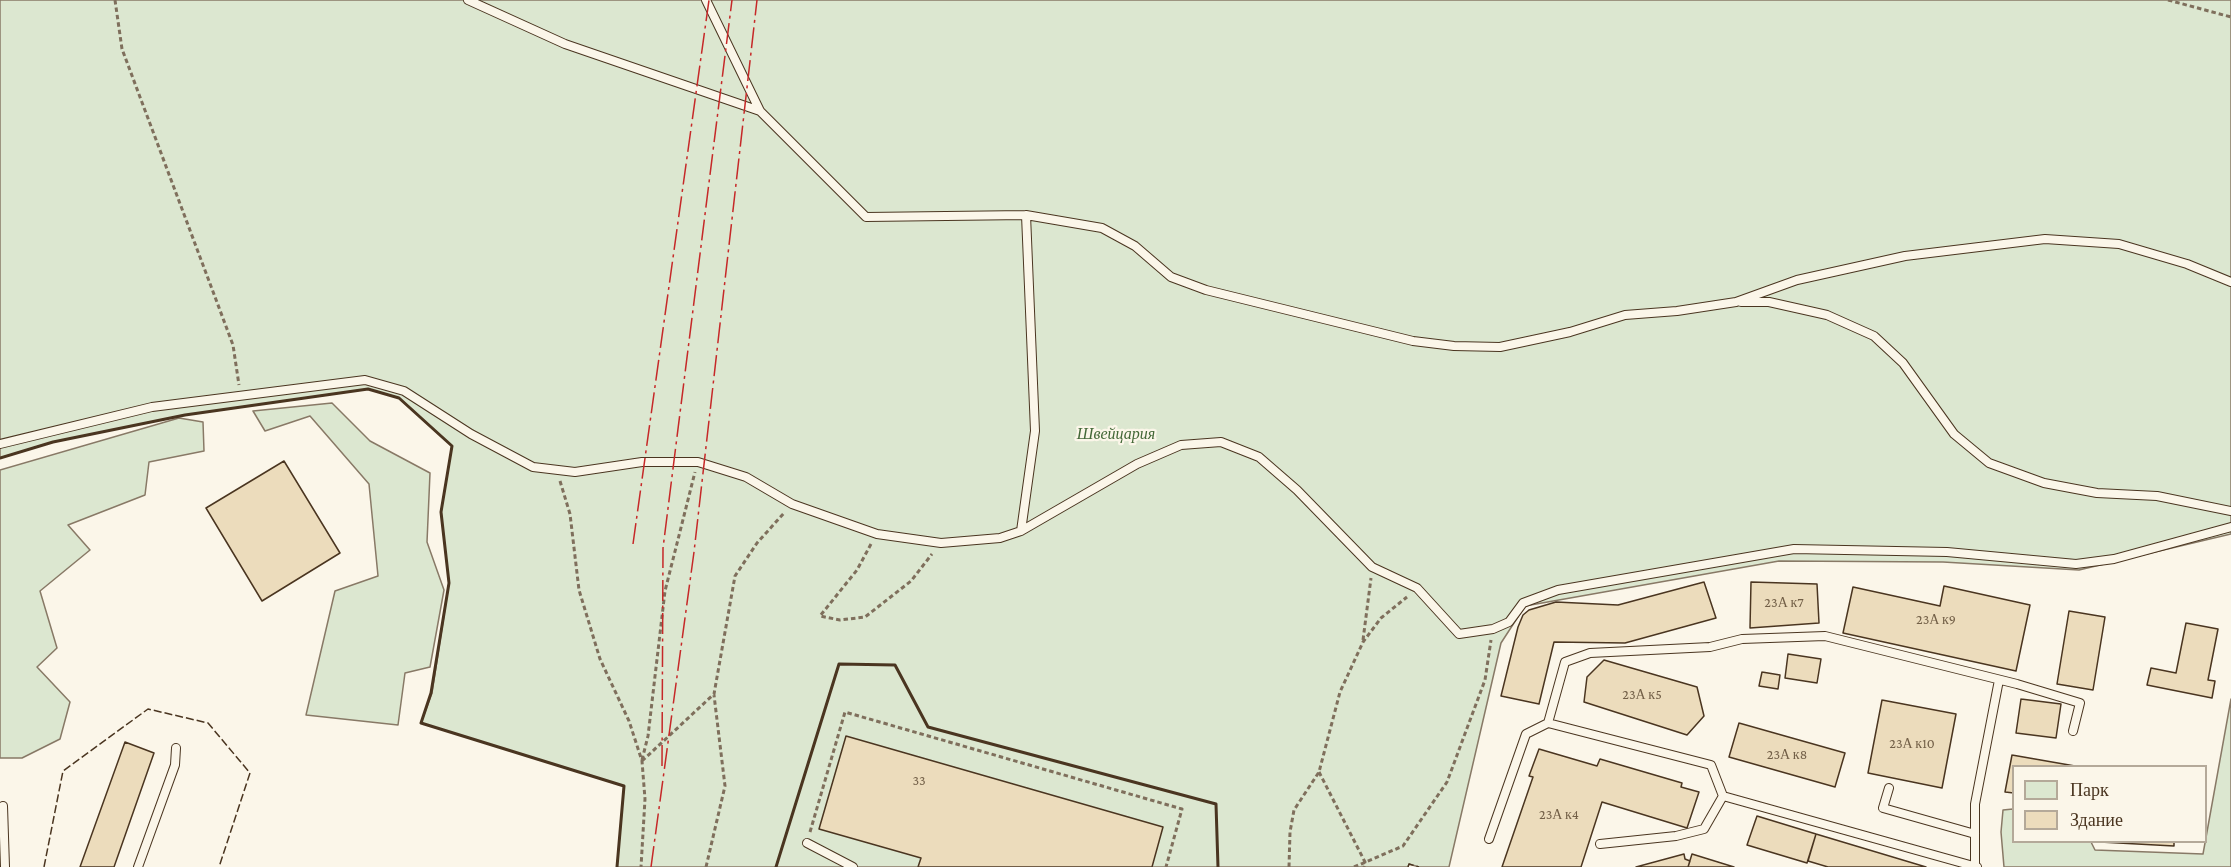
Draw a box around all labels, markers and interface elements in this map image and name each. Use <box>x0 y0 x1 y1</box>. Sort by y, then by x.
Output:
park label: Швейцария <box>1077 424 1155 444</box>
house number: 23А к7 <box>1764 595 1804 611</box>
house number: 23А к9 <box>1916 612 1956 628</box>
house number: 23А к5 <box>1622 687 1662 703</box>
house number: 23А к10 <box>1889 736 1935 752</box>
house number: 23А к8 <box>1767 747 1807 763</box>
legend <box>2012 765 2207 843</box>
house number: 33 <box>912 773 926 789</box>
text: Парк <box>2070 780 2109 800</box>
house number: 23А к4 <box>1539 807 1579 823</box>
text: Здание <box>2070 810 2123 830</box>

